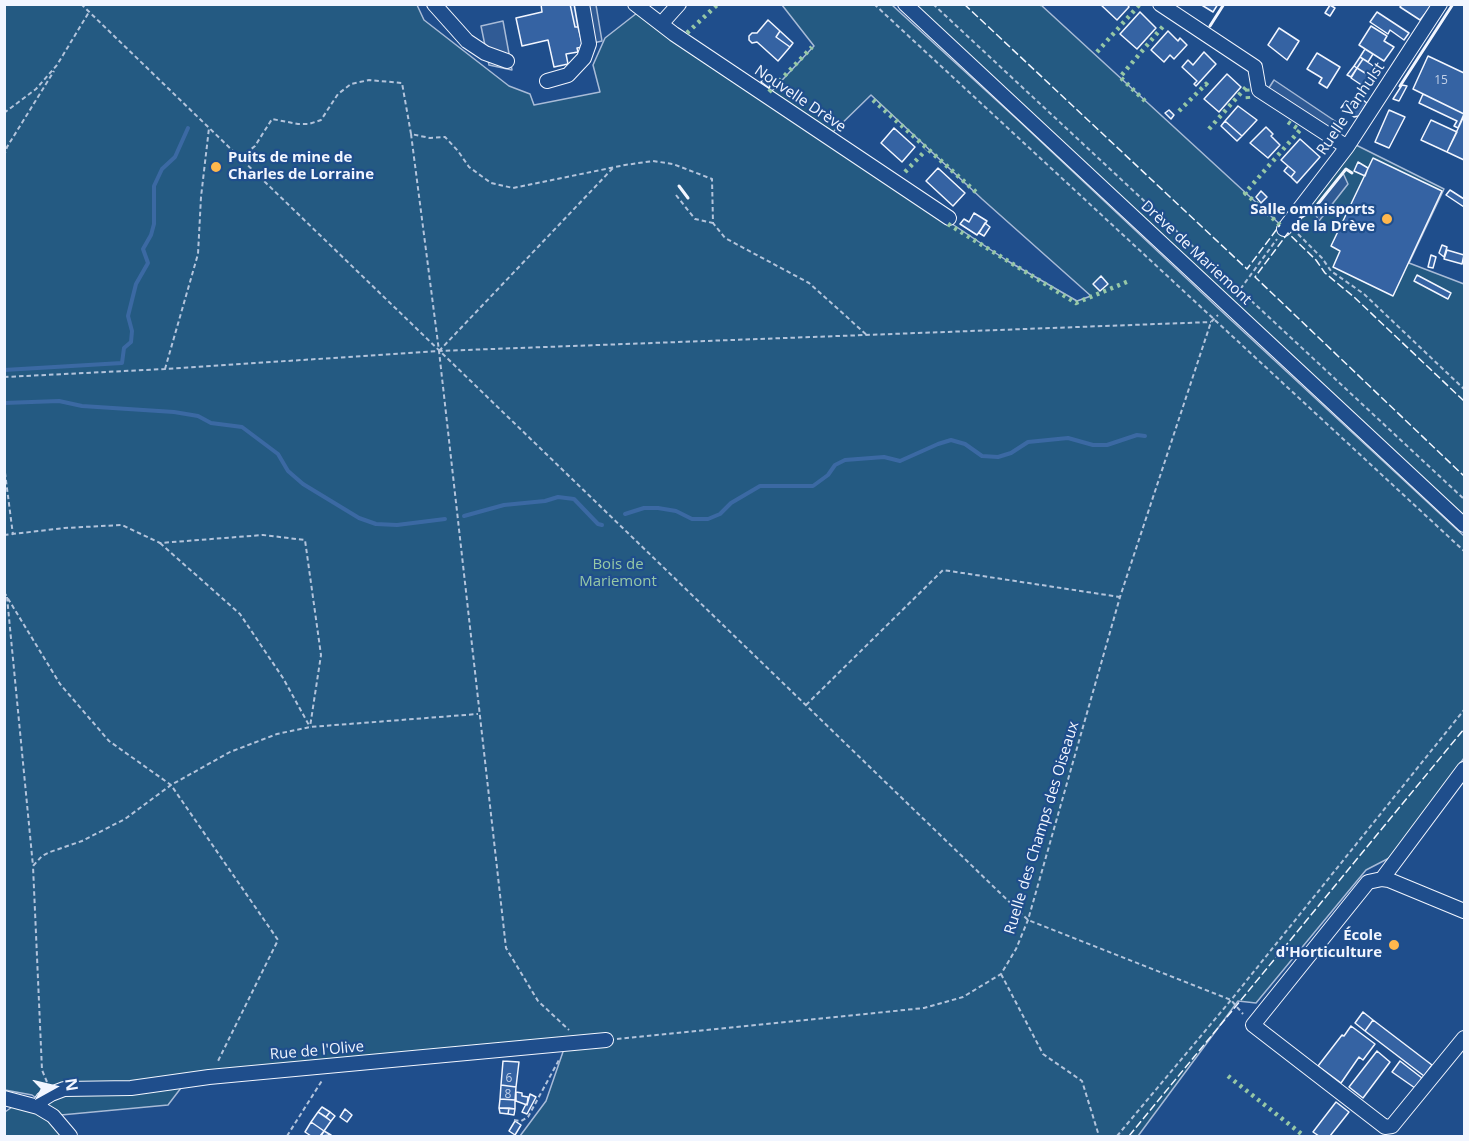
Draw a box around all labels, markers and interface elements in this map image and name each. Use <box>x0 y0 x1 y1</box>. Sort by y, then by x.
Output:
street label: Ruelle Vanhulst <box>1313 59 1389 159</box>
street label: Nouvelle Drève <box>751 62 849 136</box>
house number: 15 <box>1434 74 1448 88</box>
place label: Puits de mine de Charles de Lorraine <box>228 149 374 184</box>
marker: Puits de mine de Charles de Lorraine <box>209 160 223 174</box>
street label: Drève de Mariemont <box>1137 197 1255 309</box>
place label: Salle omnisports de la Drève <box>1250 201 1375 236</box>
marker: Salle omnisports de la Drève <box>1380 212 1394 226</box>
park label: Bois de Mariemont <box>579 556 657 591</box>
street label: Ruelle des Champs des Oiseaux <box>1001 719 1083 937</box>
place label: École d'Horticulture <box>1276 927 1382 962</box>
marker: École d'Horticulture <box>1387 938 1401 952</box>
street label: Rue de l'Olive <box>269 1038 365 1064</box>
north arrow <box>24 1057 84 1117</box>
house number: 6 <box>506 1072 512 1086</box>
text: N <box>60 1077 84 1092</box>
house number: 8 <box>505 1088 511 1102</box>

